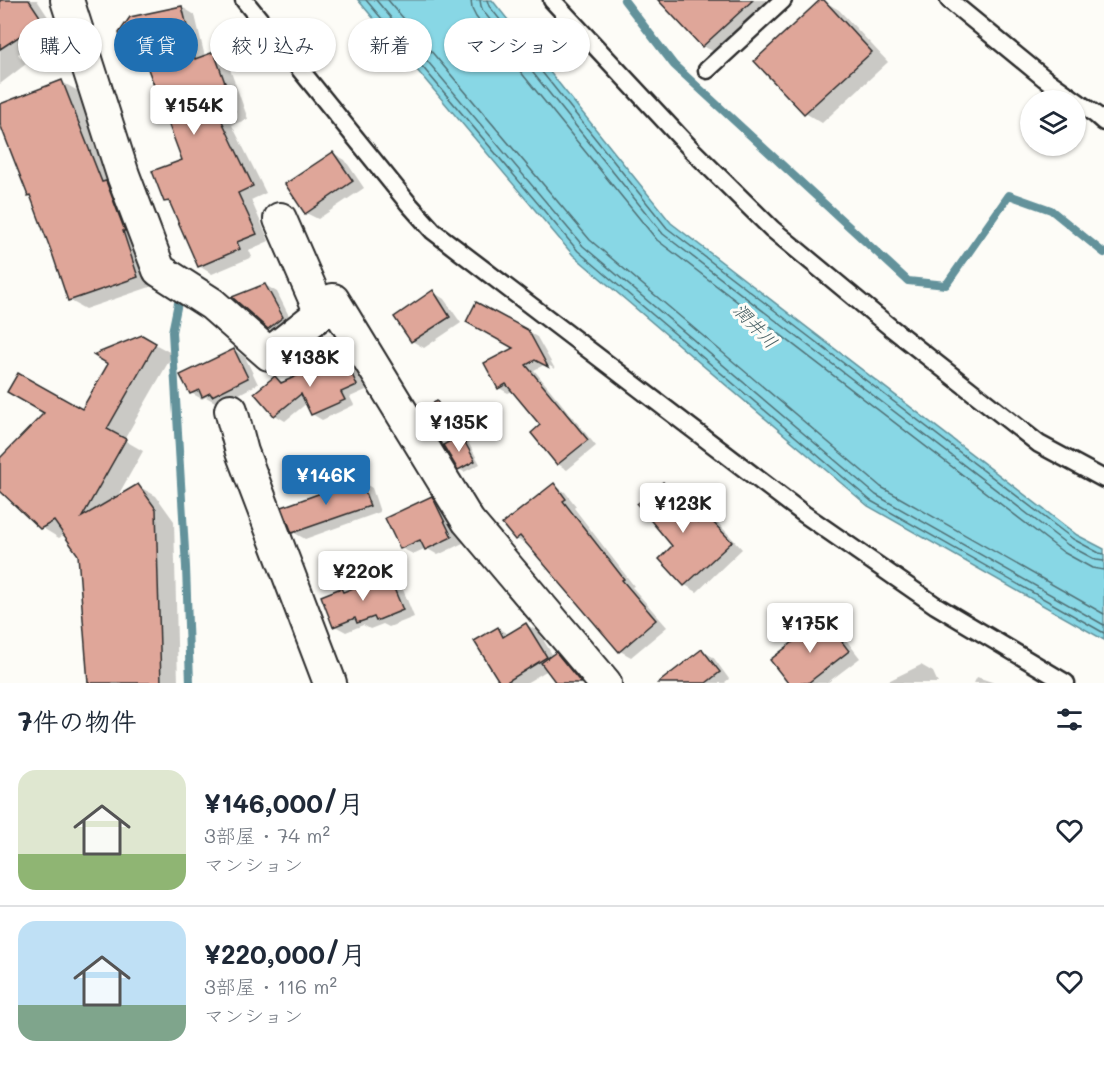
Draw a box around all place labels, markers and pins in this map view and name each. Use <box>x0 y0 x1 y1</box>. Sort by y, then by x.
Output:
pin: ¥154K <box>152 85 236 136</box>
pin: ¥138K <box>268 337 352 388</box>
pin: ¥135K <box>417 402 501 453</box>
pin: ¥146K <box>284 455 368 506</box>
pin: ¥123K <box>641 483 725 534</box>
pin: ¥220K <box>321 551 405 602</box>
pin: ¥175K <box>768 603 852 654</box>

